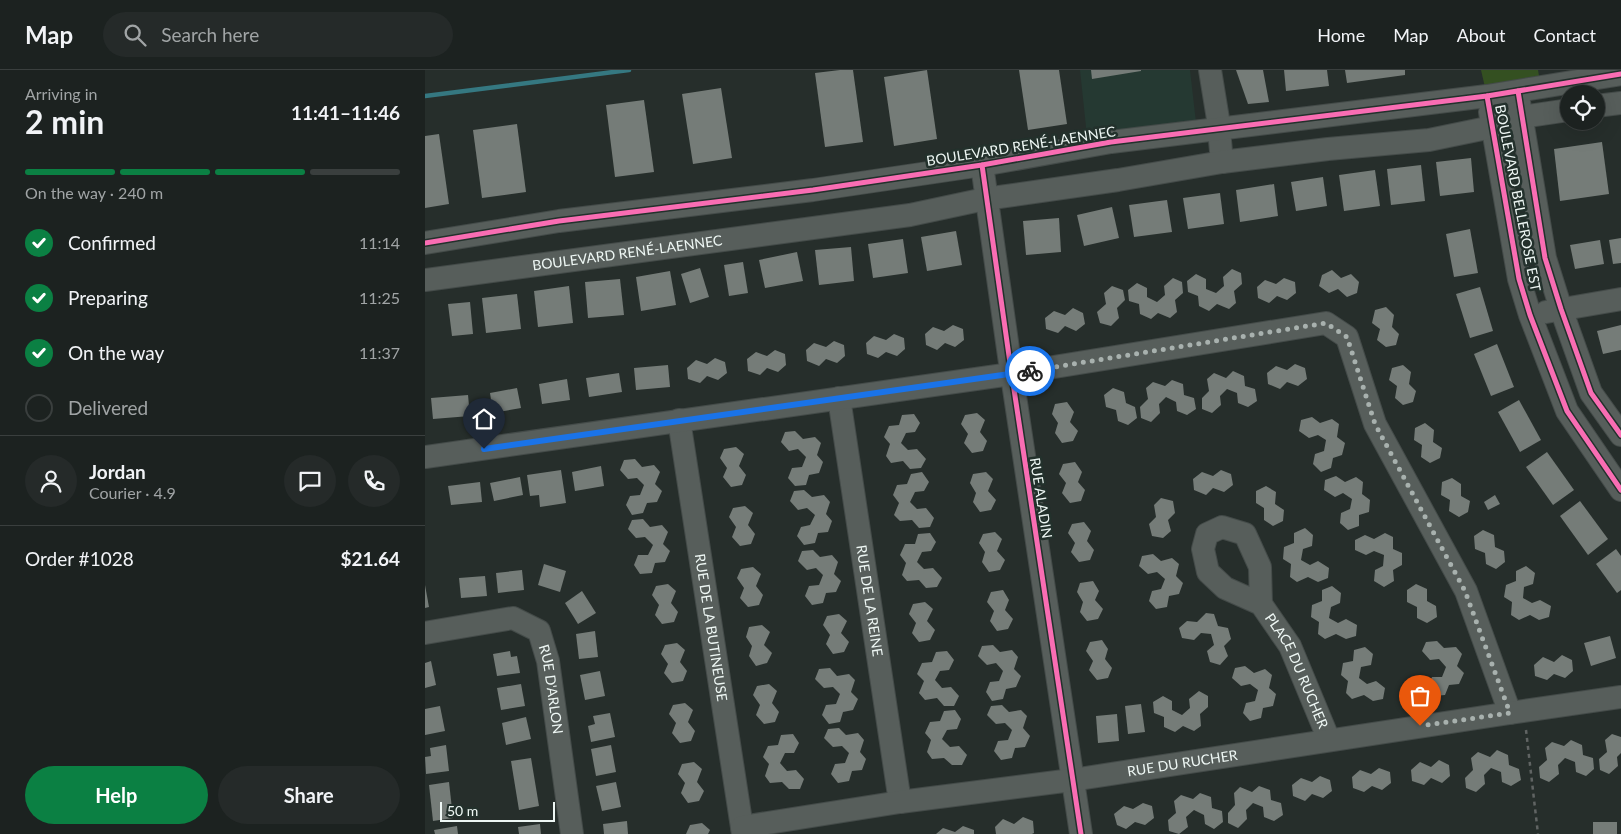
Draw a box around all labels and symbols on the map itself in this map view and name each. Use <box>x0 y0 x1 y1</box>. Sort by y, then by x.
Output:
street label: BOULEVARD BELLEROSE EST <box>1492 103 1545 293</box>
street label: BOULEVARD RENÉ-LAENNEC <box>925 122 1117 169</box>
street label: BOULEVARD RENÉ-LAENNEC <box>531 231 724 274</box>
courier <box>1005 346 1055 396</box>
pin <box>463 398 505 449</box>
street label: RUE ALADIN <box>1027 456 1056 540</box>
street label: RUE DE LA REINE <box>853 544 887 658</box>
street label: RUE DE LA BUTINEUSE <box>692 552 731 703</box>
street label: PLACE DU RUCHER <box>1262 610 1332 731</box>
street label: RUE D'ARLON <box>535 642 567 735</box>
pin <box>1399 675 1441 726</box>
street label: RUE DU RUCHER <box>1126 746 1239 779</box>
scale bar <box>440 799 555 822</box>

